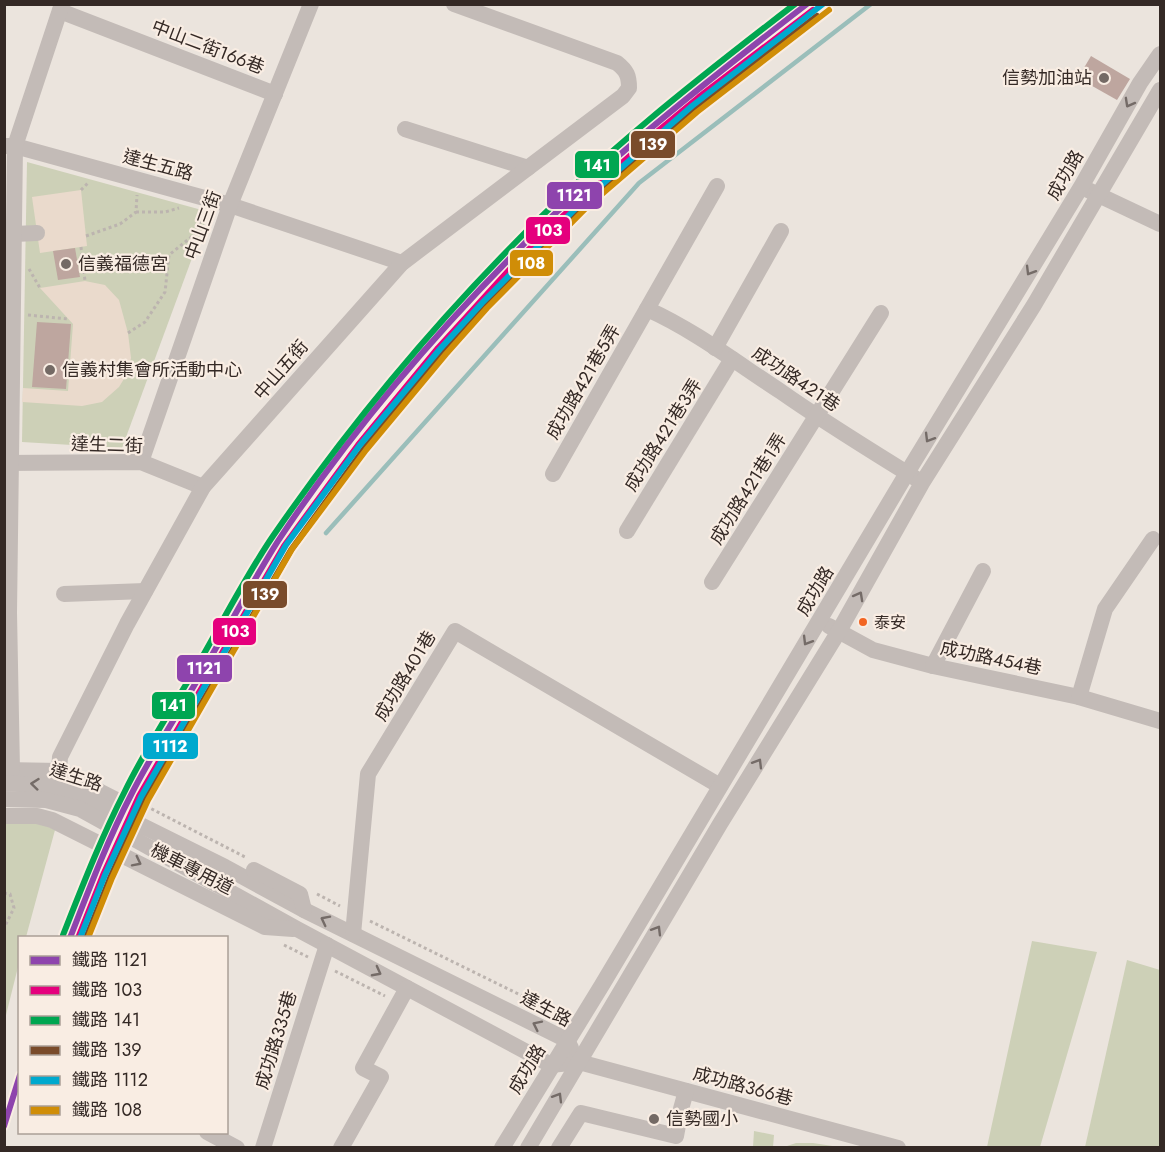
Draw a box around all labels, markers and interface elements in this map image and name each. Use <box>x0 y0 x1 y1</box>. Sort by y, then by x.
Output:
street label: 中山二街166巷 <box>148 14 268 80</box>
place label: 信勢加油站 <box>1002 65 1092 91</box>
marker: 信勢加油站 <box>1097 71 1111 85</box>
one-way arrow <box>1125 97 1136 107</box>
line badge: 139 <box>630 130 676 159</box>
text: 139 <box>639 133 667 156</box>
street label: 達生五路 <box>120 143 196 187</box>
street label: 成功路 <box>1040 145 1090 205</box>
line badge: 141 <box>574 150 620 179</box>
text: 141 <box>583 154 611 177</box>
line badge: 1121 <box>546 181 603 210</box>
text: 1121 <box>557 184 591 207</box>
street label: 中山三街 <box>178 187 228 263</box>
line badge: 103 <box>525 216 571 245</box>
text: 103 <box>534 219 562 242</box>
line badge: 108 <box>509 249 554 277</box>
place label: 信義福德宮 <box>78 251 168 277</box>
text: 108 <box>517 252 545 275</box>
marker: 信義福德宮 <box>59 257 73 271</box>
one-way arrow <box>1026 265 1038 275</box>
street label: 成功路421巷5弄 <box>539 320 627 444</box>
street label: 中山五街 <box>248 334 314 406</box>
street label: 成功路421巷 <box>747 340 845 418</box>
place label: 信義村集會所活動中心 <box>62 357 242 383</box>
marker: 信義村集會所活動中心 <box>43 363 57 377</box>
street label: 成功路421巷3弄 <box>618 374 708 496</box>
street label: 成功路421巷1弄 <box>703 428 793 550</box>
street label: 達生二街 <box>71 431 143 459</box>
one-way arrow <box>924 432 936 442</box>
street label: 成功路 <box>790 561 840 621</box>
line badge: 139 <box>242 580 288 609</box>
text: 139 <box>251 583 279 606</box>
one-way arrow <box>851 592 863 602</box>
place label: 泰安 <box>874 611 906 634</box>
marker: 泰安 <box>857 616 869 628</box>
line badge: 103 <box>212 617 257 646</box>
text: 103 <box>221 620 249 643</box>
street label: 成功路401巷 <box>368 626 442 726</box>
one-way arrow <box>803 635 814 645</box>
street label: 成功路454巷 <box>938 635 1044 681</box>
line badge: 1121 <box>176 654 233 683</box>
text: 1121 <box>187 657 221 680</box>
line badge: 141 <box>151 691 196 720</box>
text: 141 <box>159 694 187 717</box>
line badge: 1112 <box>142 732 199 760</box>
text: 1112 <box>153 735 187 758</box>
street label: 達生路 <box>46 756 106 798</box>
one-way arrow <box>750 759 762 769</box>
one-way arrow <box>31 779 40 791</box>
street label: 機車專用道 <box>146 837 238 901</box>
one-way arrow <box>130 855 141 867</box>
one-way arrow <box>320 916 331 928</box>
one-way arrow <box>650 926 662 936</box>
legend <box>18 936 228 1134</box>
text: 鐵路 1121 <box>72 947 148 973</box>
one-way arrow <box>371 965 381 976</box>
text: 鐵路 103 <box>72 977 142 1003</box>
street label: 達生路 <box>516 985 576 1033</box>
street label: 成功路335巷 <box>249 988 303 1092</box>
text: 鐵路 141 <box>72 1007 140 1033</box>
one-way arrow <box>533 1021 544 1033</box>
text: 鐵路 139 <box>72 1037 142 1063</box>
street label: 成功路 <box>502 1039 552 1099</box>
street label: 成功路366巷 <box>690 1060 796 1112</box>
text: 鐵路 1112 <box>72 1067 148 1093</box>
one-way arrow <box>550 1093 562 1103</box>
text: 鐵路 108 <box>72 1097 142 1123</box>
place label: 信勢國小 <box>666 1106 738 1132</box>
marker: 信勢國小 <box>647 1112 661 1126</box>

